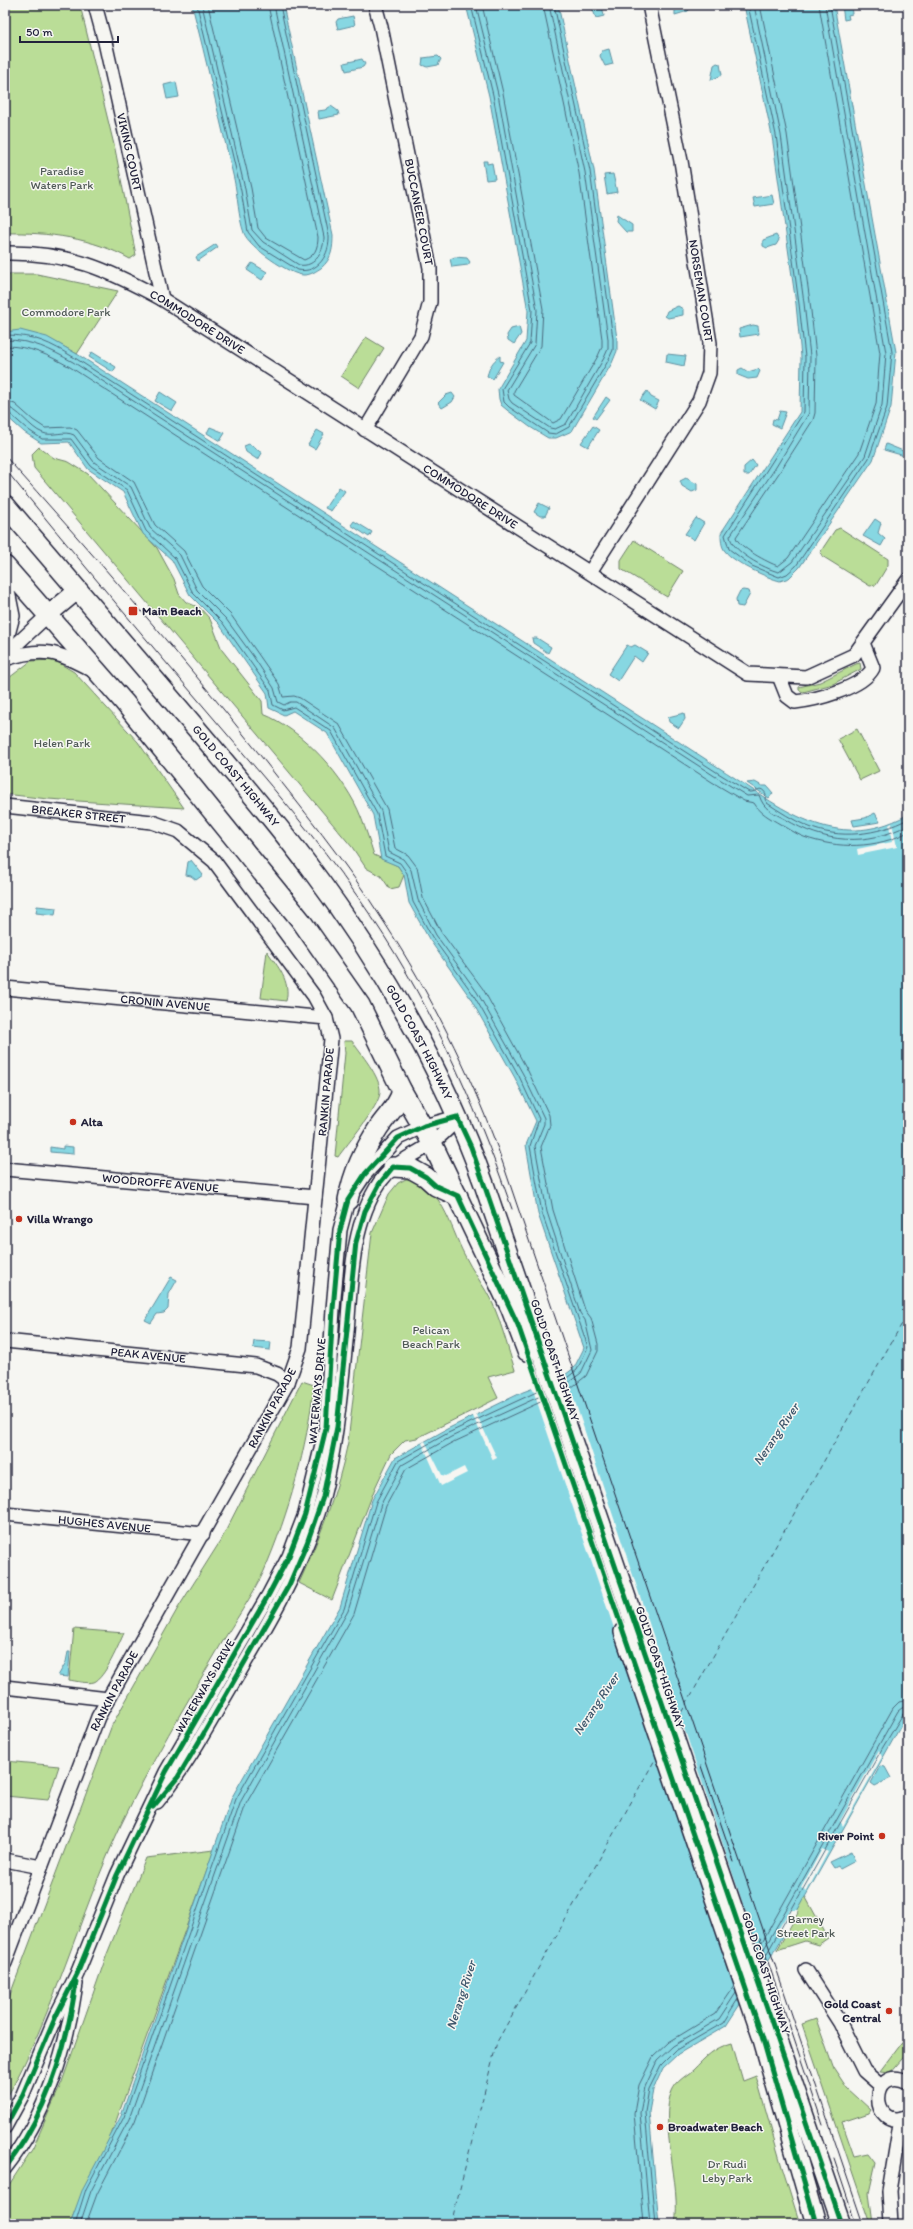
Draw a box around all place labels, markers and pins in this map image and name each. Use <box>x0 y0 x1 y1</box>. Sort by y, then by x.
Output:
place label: Main Beach <box>142 604 202 618</box>
marker: Main Beach <box>127 605 139 617</box>
place label: Alta <box>80 1115 104 1129</box>
marker: Alta <box>68 1117 78 1127</box>
place label: Villa Wrango <box>27 1212 93 1227</box>
marker: Villa Wrango <box>14 1214 24 1224</box>
place label: River Point <box>818 1829 874 1843</box>
marker: River Point <box>877 1831 887 1841</box>
place label: Gold Coast Central <box>824 1997 882 2025</box>
marker: Gold Coast Central <box>884 2006 894 2016</box>
place label: Broadwater Beach <box>668 2120 763 2134</box>
marker: Broadwater Beach <box>655 2122 665 2132</box>

